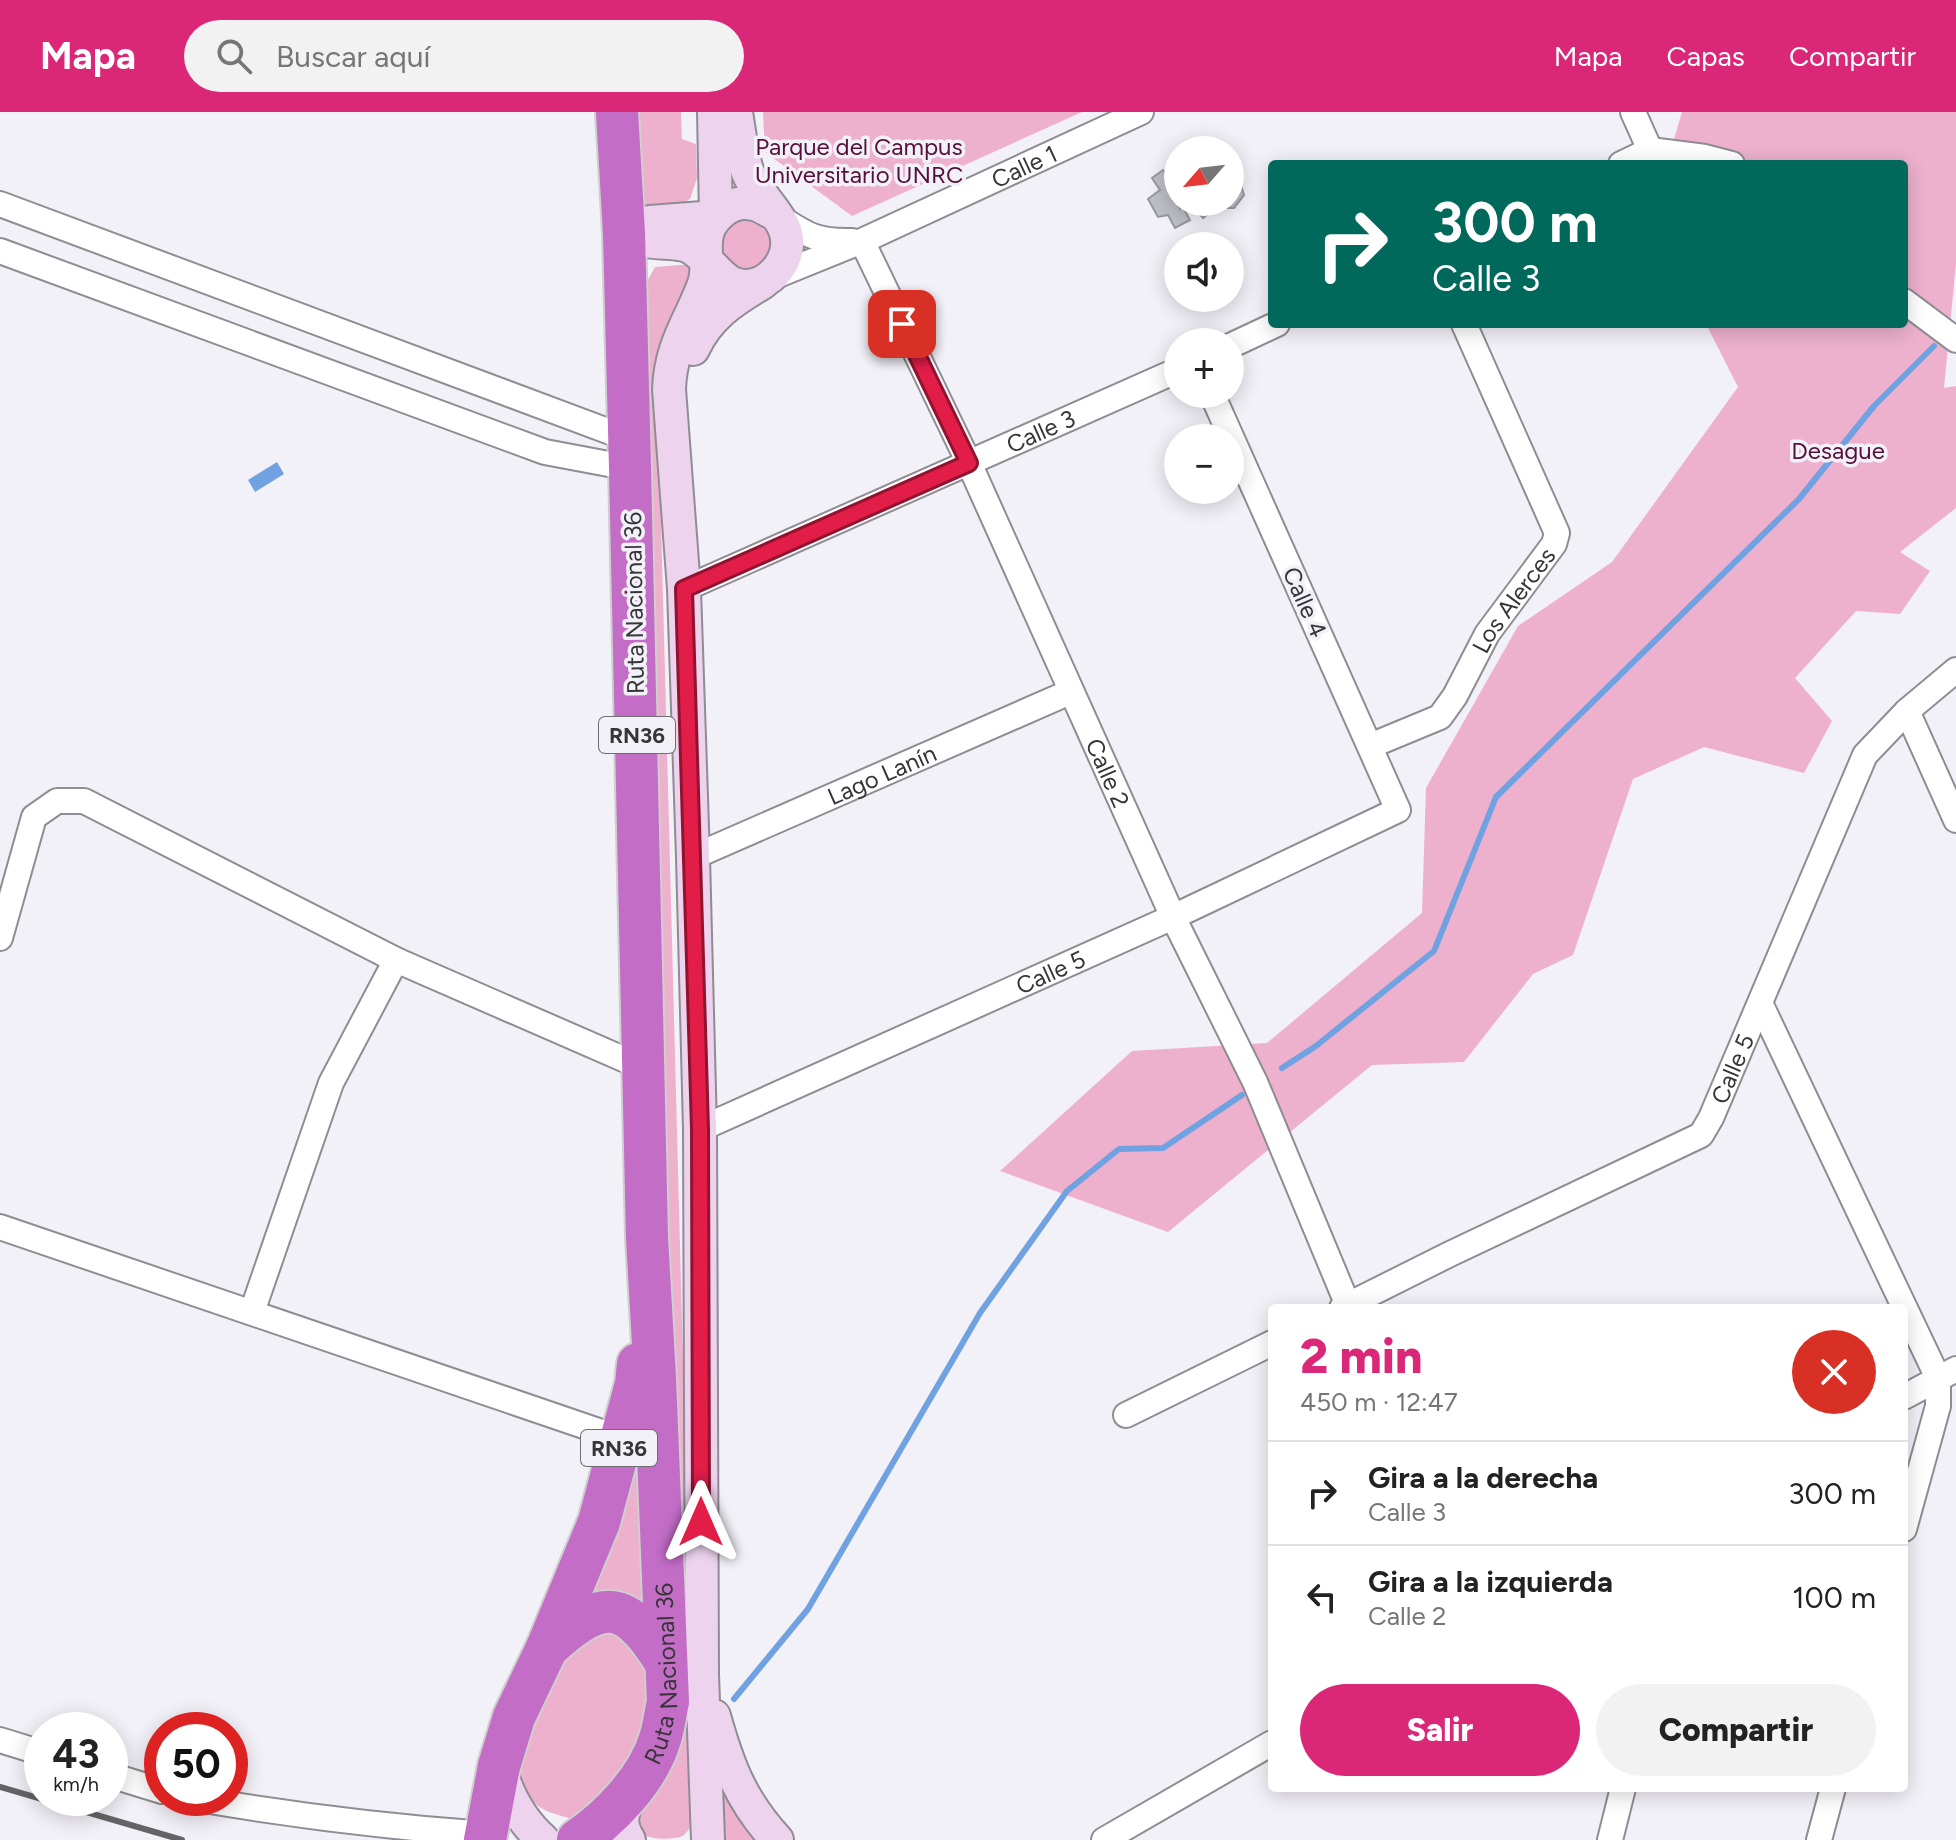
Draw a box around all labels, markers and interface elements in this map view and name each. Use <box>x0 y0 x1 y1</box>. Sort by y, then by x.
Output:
search box <box>184 20 744 92</box>
text: Mapa <box>40 33 136 79</box>
icon: search <box>212 34 256 78</box>
text: Buscar aquí <box>276 38 430 75</box>
text: Mapa <box>1554 39 1623 73</box>
text: Capas <box>1667 39 1745 73</box>
text: Compartir <box>1789 39 1916 73</box>
park label: Parque del Campus Universitario UNRC <box>755 132 963 189</box>
north arrow <box>1164 136 1244 216</box>
map controls <box>1164 136 1244 504</box>
street label: Calle 1 <box>987 138 1062 194</box>
text: 300 m <box>1432 189 1598 256</box>
icon: right <box>1300 192 1404 296</box>
button: sound <box>1164 232 1244 312</box>
text: Calle 3 <box>1432 257 1540 300</box>
pin <box>868 290 936 358</box>
icon: arrive <box>880 302 924 346</box>
button: + <box>1164 328 1244 408</box>
street label: Calle 3 <box>1002 403 1079 459</box>
button: − <box>1164 424 1244 504</box>
park label: Desague <box>1791 436 1885 465</box>
street label: Ruta Nacional 36 <box>618 512 650 694</box>
street label: Los Alerces <box>1465 542 1561 658</box>
street label: Calle 4 <box>1277 562 1333 642</box>
road number: RN36 <box>599 717 675 753</box>
street label: Calle 2 <box>1080 734 1136 812</box>
street label: Lago Lanín <box>823 738 941 811</box>
street label: Calle 5 <box>1011 944 1090 1000</box>
street label: Calle 5 <box>1704 1029 1760 1108</box>
text: 2 min <box>1300 1327 1423 1385</box>
button: close <box>1792 1330 1876 1414</box>
text: 450 m · 12:47 <box>1300 1386 1458 1418</box>
road number: RN36 <box>581 1430 657 1466</box>
text: Gira a la derecha <box>1368 1459 1598 1496</box>
icon: right <box>1300 1471 1344 1515</box>
text: 300 m <box>1788 1475 1876 1512</box>
position arrow <box>659 1480 743 1564</box>
text: Calle 3 <box>1368 1496 1446 1528</box>
text: Gira a la izquierda <box>1368 1563 1613 1600</box>
icon: left <box>1300 1575 1344 1619</box>
text: 100 m <box>1792 1579 1876 1616</box>
street label: Ruta Nacional 36 <box>637 1582 683 1769</box>
text: Calle 2 <box>1368 1600 1447 1632</box>
button: Salir <box>1300 1684 1580 1776</box>
button: Compartir <box>1596 1684 1876 1776</box>
speed limit sign: 50 <box>144 1712 248 1816</box>
text: 43 <box>52 1730 100 1778</box>
text: km/h <box>53 1772 99 1796</box>

